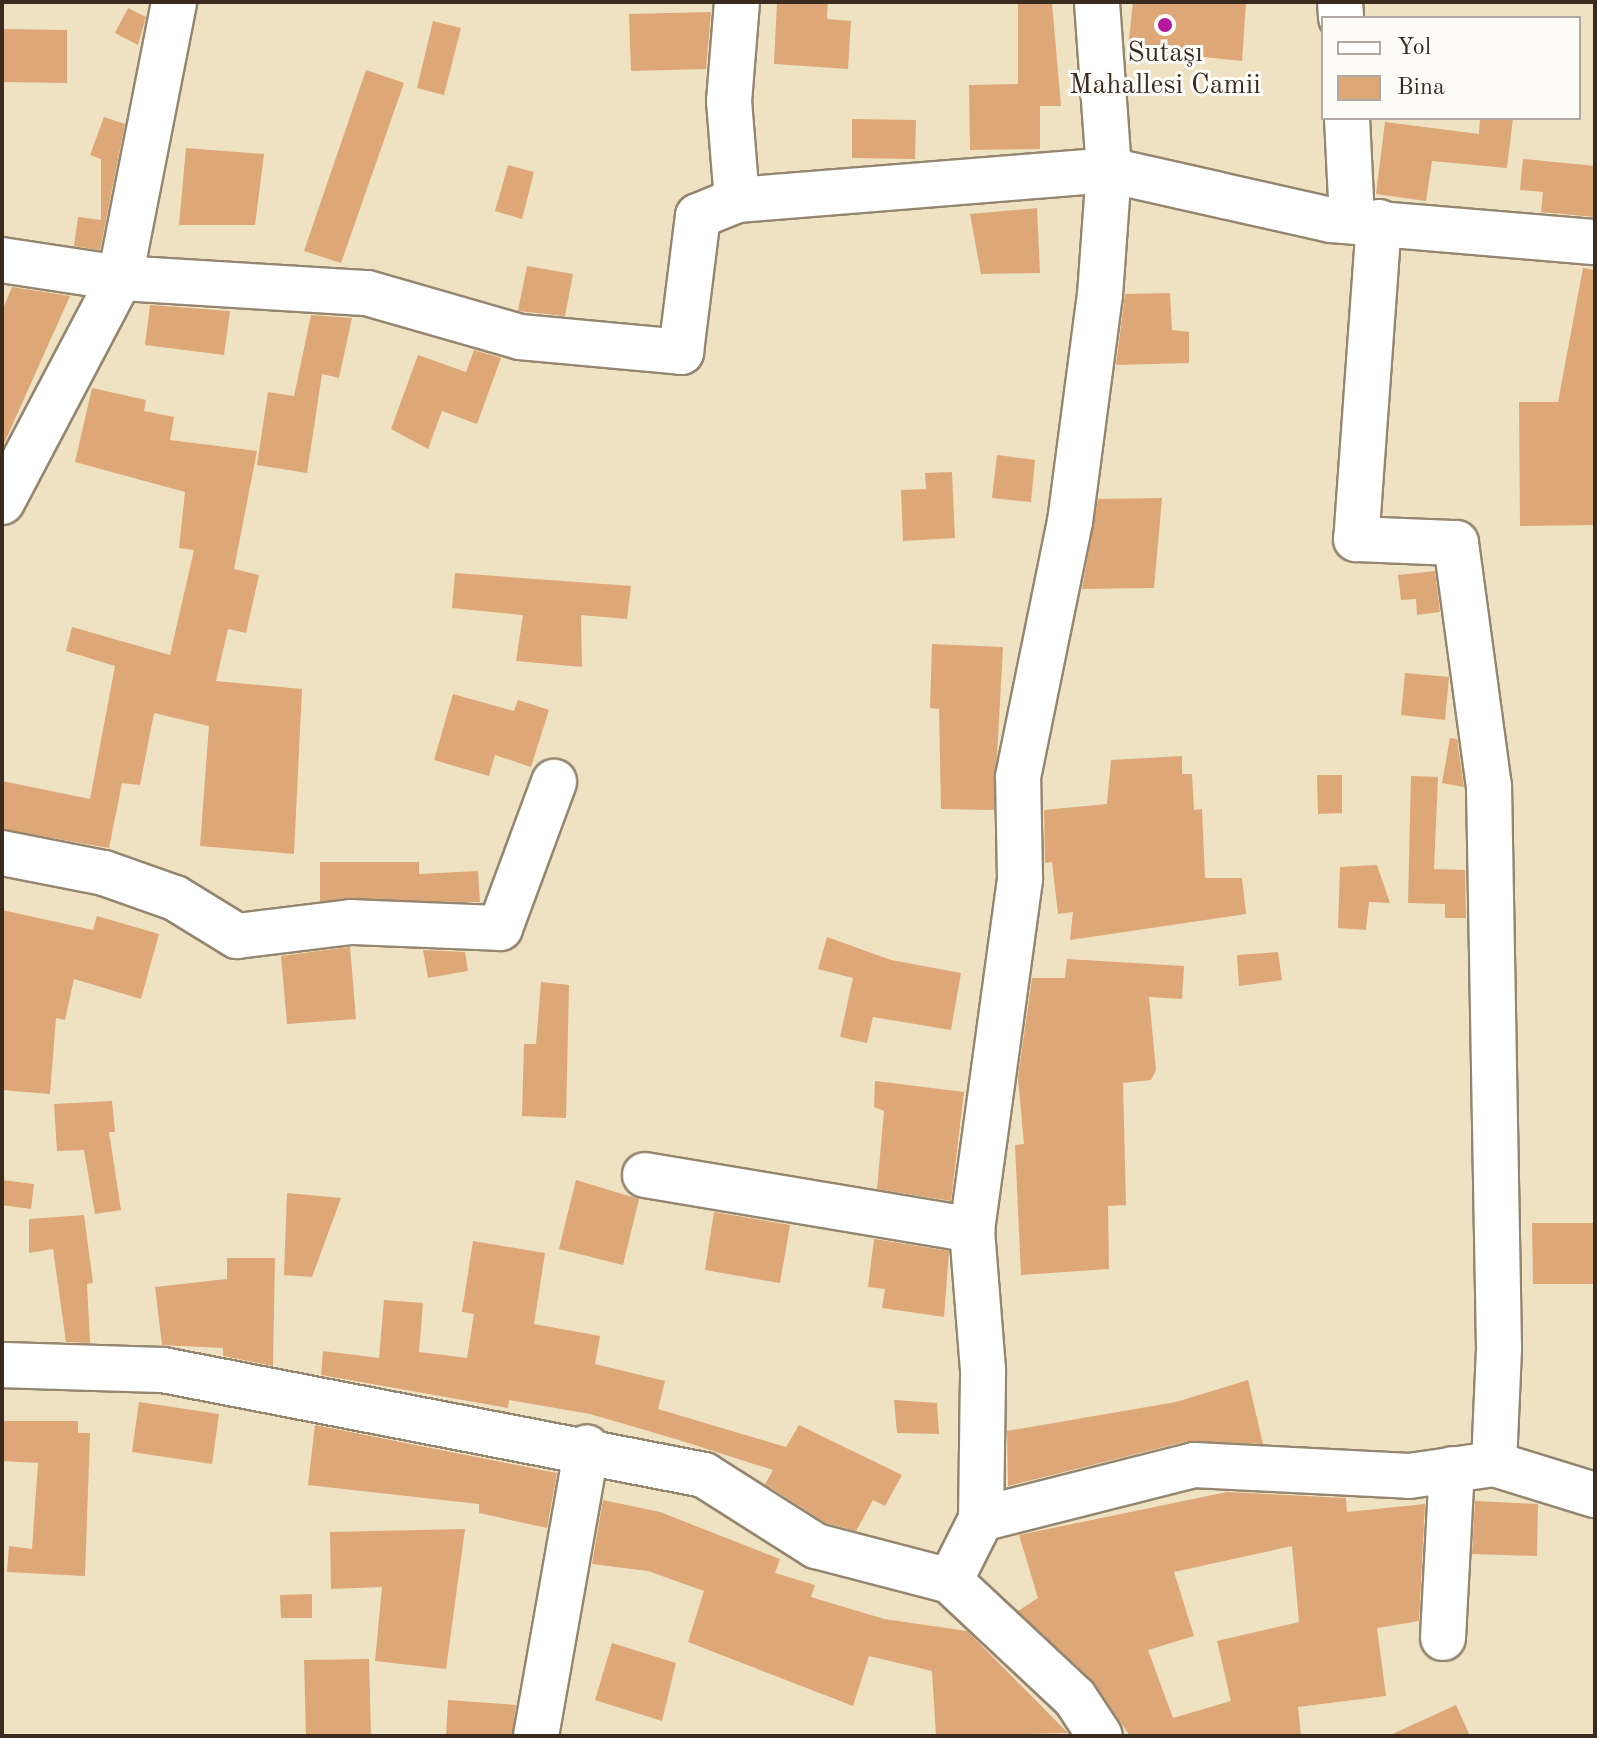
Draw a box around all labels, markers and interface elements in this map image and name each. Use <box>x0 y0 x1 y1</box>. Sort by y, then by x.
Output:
marker: Sutaşı Mahallesi Camii <box>1156 16 1174 34</box>
legend <box>1321 16 1581 120</box>
text: Yol <box>1397 36 1431 60</box>
place label: Sutaşı Mahallesi Camii <box>1069 37 1261 103</box>
text: Bina <box>1397 76 1445 100</box>

